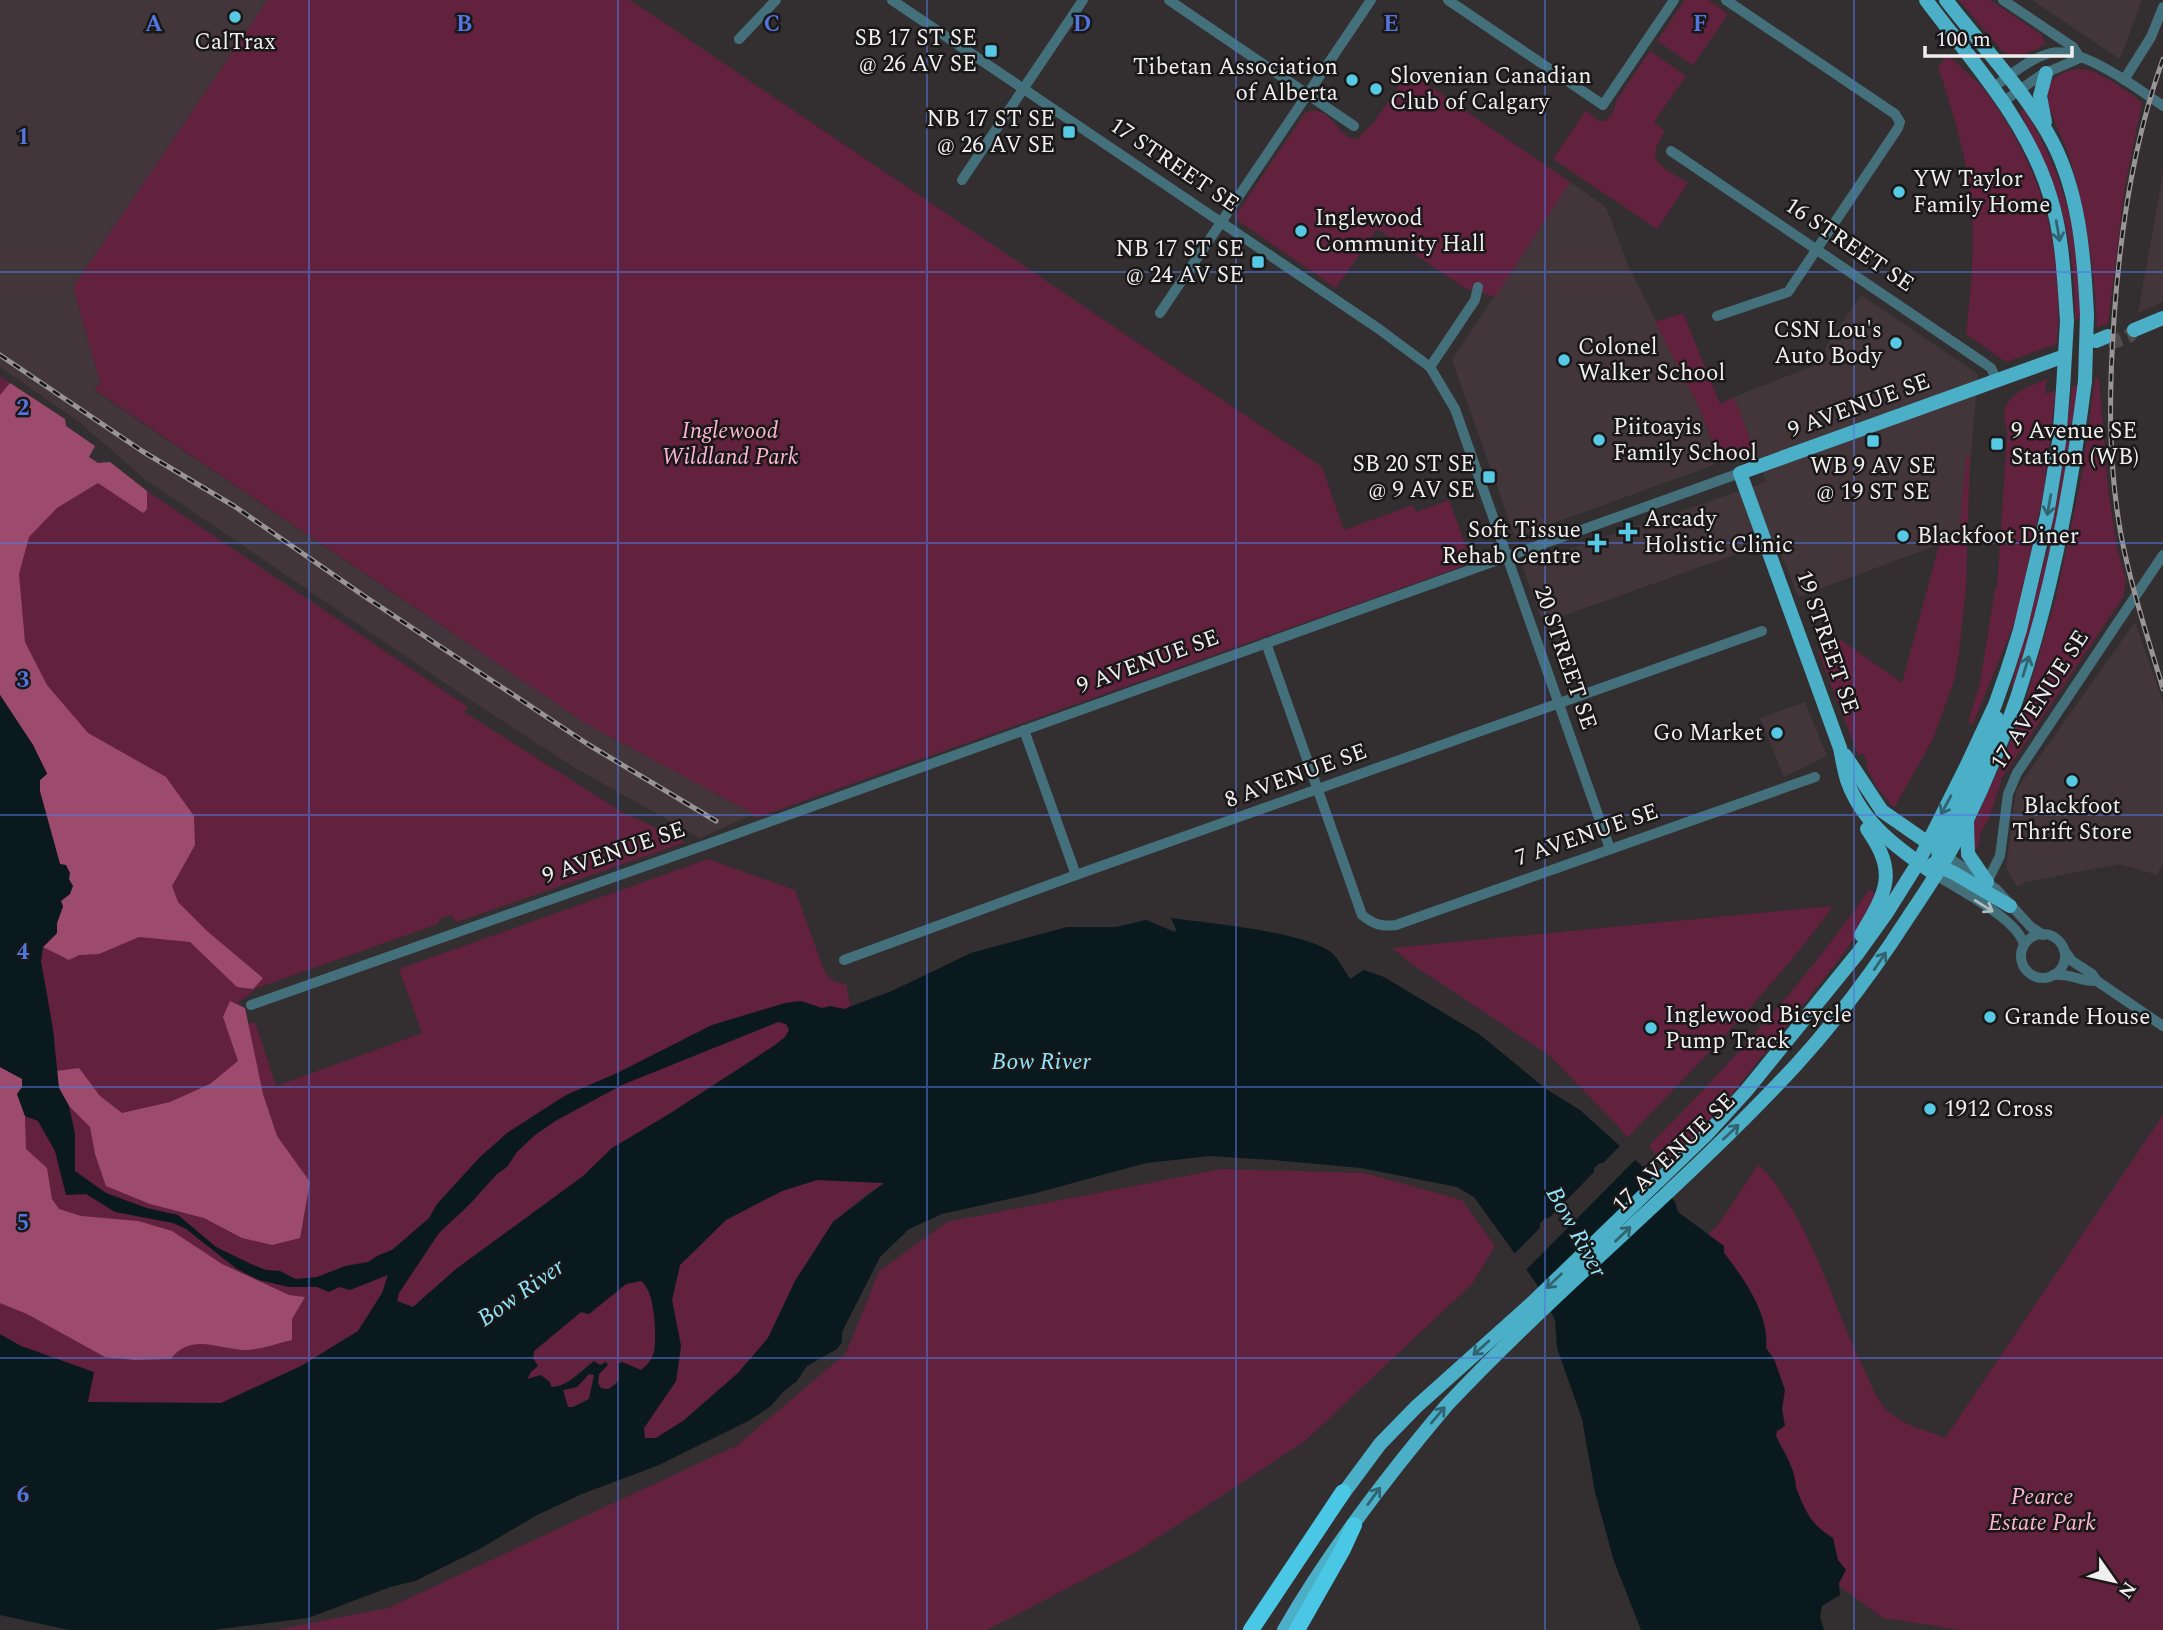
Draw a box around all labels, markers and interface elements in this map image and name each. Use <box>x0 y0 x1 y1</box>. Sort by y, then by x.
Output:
text: A <box>145 7 163 42</box>
text: B <box>456 7 472 42</box>
text: C <box>764 7 780 42</box>
text: D <box>1073 7 1091 42</box>
text: E <box>1383 7 1399 42</box>
text: F <box>1693 7 1707 42</box>
marker: CalTrax <box>227 9 243 25</box>
scale bar <box>1925 14 2072 58</box>
place label: SB 17 ST SE @ 26 AV SE <box>854 21 977 82</box>
text: 100 m <box>1936 24 1991 56</box>
place label: CalTrax <box>194 25 276 60</box>
marker: SB 17 ST SE @ 26 AV SE <box>983 43 999 59</box>
place label: Tibetan Association of Alberta <box>1133 50 1338 111</box>
place label: Slovenian Canadian Club of Calgary <box>1390 59 1592 120</box>
marker: Tibetan Association of Alberta <box>1344 72 1360 88</box>
marker: Slovenian Canadian Club of Calgary <box>1368 81 1384 97</box>
place label: NB 17 ST SE @ 26 AV SE <box>927 102 1055 163</box>
street label: 17 STREET SE <box>1102 109 1246 221</box>
text: 1 <box>17 120 29 155</box>
marker: NB 17 ST SE @ 26 AV SE <box>1061 124 1077 140</box>
place label: YW Taylor Family Home <box>1913 162 2050 223</box>
marker: YW Taylor Family Home <box>1891 184 1907 200</box>
street label: 16 STREET SE <box>1777 189 1921 301</box>
place label: Inglewood Community Hall <box>1315 201 1485 262</box>
one-way arrow <box>2052 219 2065 242</box>
marker: Inglewood Community Hall <box>1293 223 1309 239</box>
place label: NB 17 ST SE @ 24 AV SE <box>1116 232 1244 293</box>
marker: NB 17 ST SE @ 24 AV SE <box>1250 254 1266 270</box>
place label: CSN Lou's Auto Body <box>1773 313 1883 374</box>
place label: Colonel Walker School <box>1578 330 1725 391</box>
marker: CSN Lou's Auto Body <box>1888 335 1904 351</box>
marker: Colonel Walker School <box>1556 352 1572 368</box>
street label: 9 AVENUE SE <box>1783 364 1935 448</box>
text: 2 <box>17 391 30 426</box>
place label: Piitoayis Family School <box>1613 410 1757 471</box>
park label: Inglewood Wildland Park <box>662 414 799 475</box>
place label: 9 Avenue SE Station (WB) <box>2011 414 2139 475</box>
marker: Piitoayis Family School <box>1591 432 1607 448</box>
marker: WB 9 AV SE @ 19 ST SE <box>1865 433 1881 449</box>
marker: 9 Avenue SE Station (WB) <box>1989 436 2005 452</box>
place label: SB 20 ST SE @ 9 AV SE <box>1352 447 1475 508</box>
place label: WB 9 AV SE @ 19 ST SE <box>1810 449 1936 510</box>
marker: SB 20 ST SE @ 9 AV SE <box>1481 469 1497 485</box>
one-way arrow <box>2042 493 2055 516</box>
place label: Arcady Holistic Clinic <box>1644 502 1793 563</box>
place label: Soft Tissue Rehab Centre <box>1442 513 1581 574</box>
place label: Blackfoot Diner <box>1917 519 2079 554</box>
marker: Arcady Holistic Clinic <box>1618 522 1638 542</box>
marker: Blackfoot Diner <box>1895 528 1911 544</box>
marker: Soft Tissue Rehab Centre <box>1587 533 1607 553</box>
street label: 19 STREET SE <box>1786 565 1868 719</box>
street label: 20 STREET SE <box>1524 581 1606 735</box>
street label: 9 AVENUE SE <box>1072 620 1224 704</box>
street label: 17 AVENUE SE <box>1982 623 2098 777</box>
one-way arrow <box>2021 656 2034 678</box>
text: 3 <box>17 663 30 698</box>
place label: Go Market <box>1653 716 1763 751</box>
marker: Go Market <box>1769 725 1785 741</box>
street label: 8 AVENUE SE <box>1220 734 1372 818</box>
marker: Blackfoot Thrift Store <box>2064 773 2080 789</box>
place label: Blackfoot Thrift Store <box>2012 789 2132 850</box>
street label: 7 AVENUE SE <box>1511 794 1663 876</box>
one-way arrow <box>1939 795 1953 815</box>
street label: 9 AVENUE SE <box>538 812 690 894</box>
one-way arrow <box>1974 899 1993 914</box>
text: 4 <box>17 935 30 970</box>
one-way arrow <box>1873 952 1887 971</box>
place label: Inglewood Bicycle Pump Track <box>1665 998 1852 1059</box>
place label: Grande House <box>2004 1000 2150 1035</box>
marker: Grande House <box>1982 1009 1998 1025</box>
marker: Inglewood Bicycle Pump Track <box>1643 1020 1659 1036</box>
water label: Bow River <box>991 1044 1091 1080</box>
street label: 17 AVENUE SE <box>1604 1085 1744 1221</box>
place label: 1912 Cross <box>1944 1092 2054 1127</box>
marker: 1912 Cross <box>1922 1101 1938 1117</box>
one-way arrow <box>1722 1123 1739 1140</box>
water label: Bow River <box>1536 1180 1616 1285</box>
text: 5 <box>17 1206 29 1241</box>
one-way arrow <box>1614 1225 1631 1242</box>
water label: Bow River <box>470 1249 573 1336</box>
one-way arrow <box>1546 1273 1563 1290</box>
one-way arrow <box>1473 1340 1490 1357</box>
one-way arrow <box>1430 1407 1446 1425</box>
text: 6 <box>17 1478 30 1513</box>
park label: Pearce Estate Park <box>1988 1480 2096 1541</box>
one-way arrow <box>1367 1487 1381 1506</box>
north arrow <box>2079 1546 2149 1616</box>
text: N <box>2110 1575 2143 1604</box>

